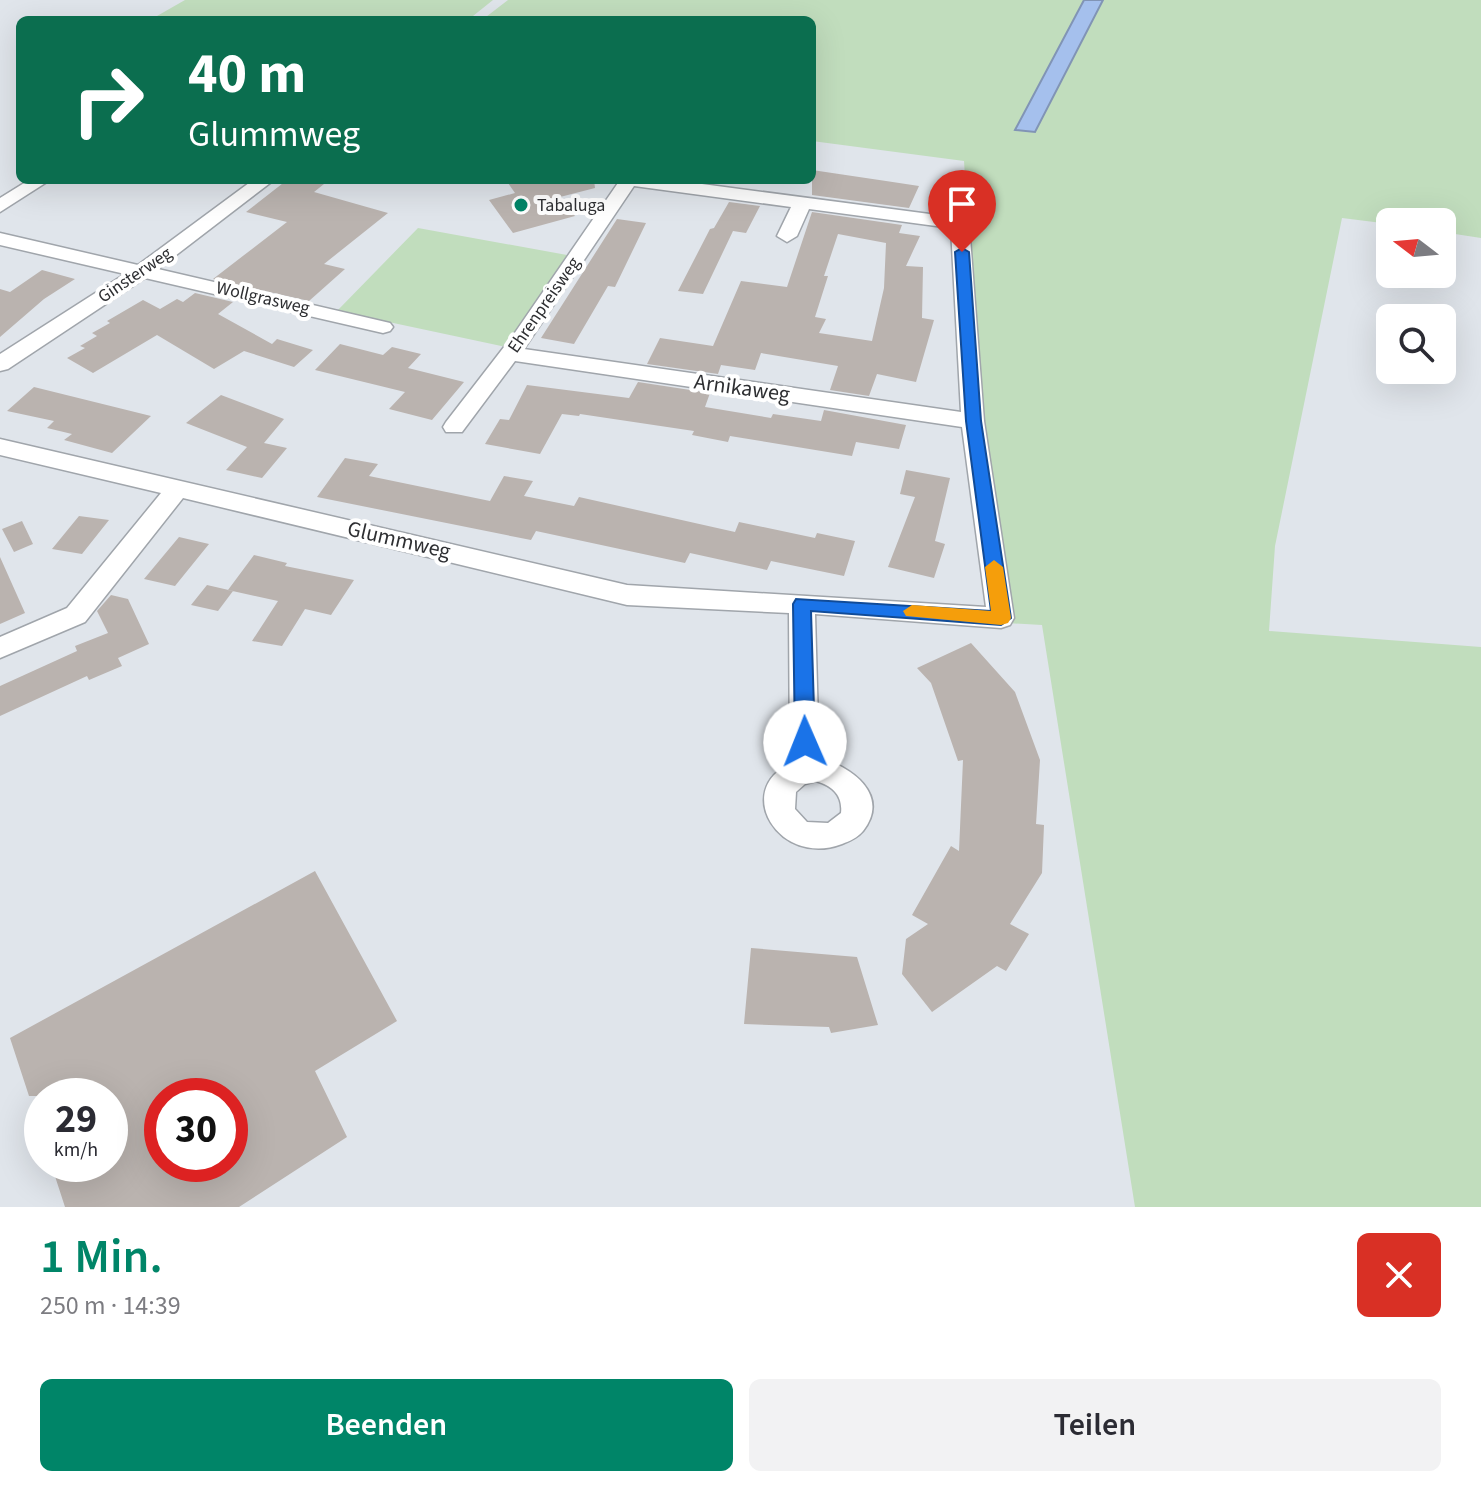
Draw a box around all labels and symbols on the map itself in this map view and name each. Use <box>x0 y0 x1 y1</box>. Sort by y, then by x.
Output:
pin <box>928 170 996 252</box>
place label: Tabaluga <box>537 193 605 218</box>
marker: Tabaluga <box>512 196 530 214</box>
north arrow <box>1376 208 1456 288</box>
street label: Ginsterweg <box>93 241 177 309</box>
street label: Ehrenpreisweg <box>502 252 586 358</box>
street label: Wollgrasweg <box>214 275 312 321</box>
street label: Arnikaweg <box>692 365 792 411</box>
street label: Glummweg <box>344 513 454 567</box>
position arrow <box>763 700 847 784</box>
speed limit sign: 30 <box>144 1078 248 1182</box>

